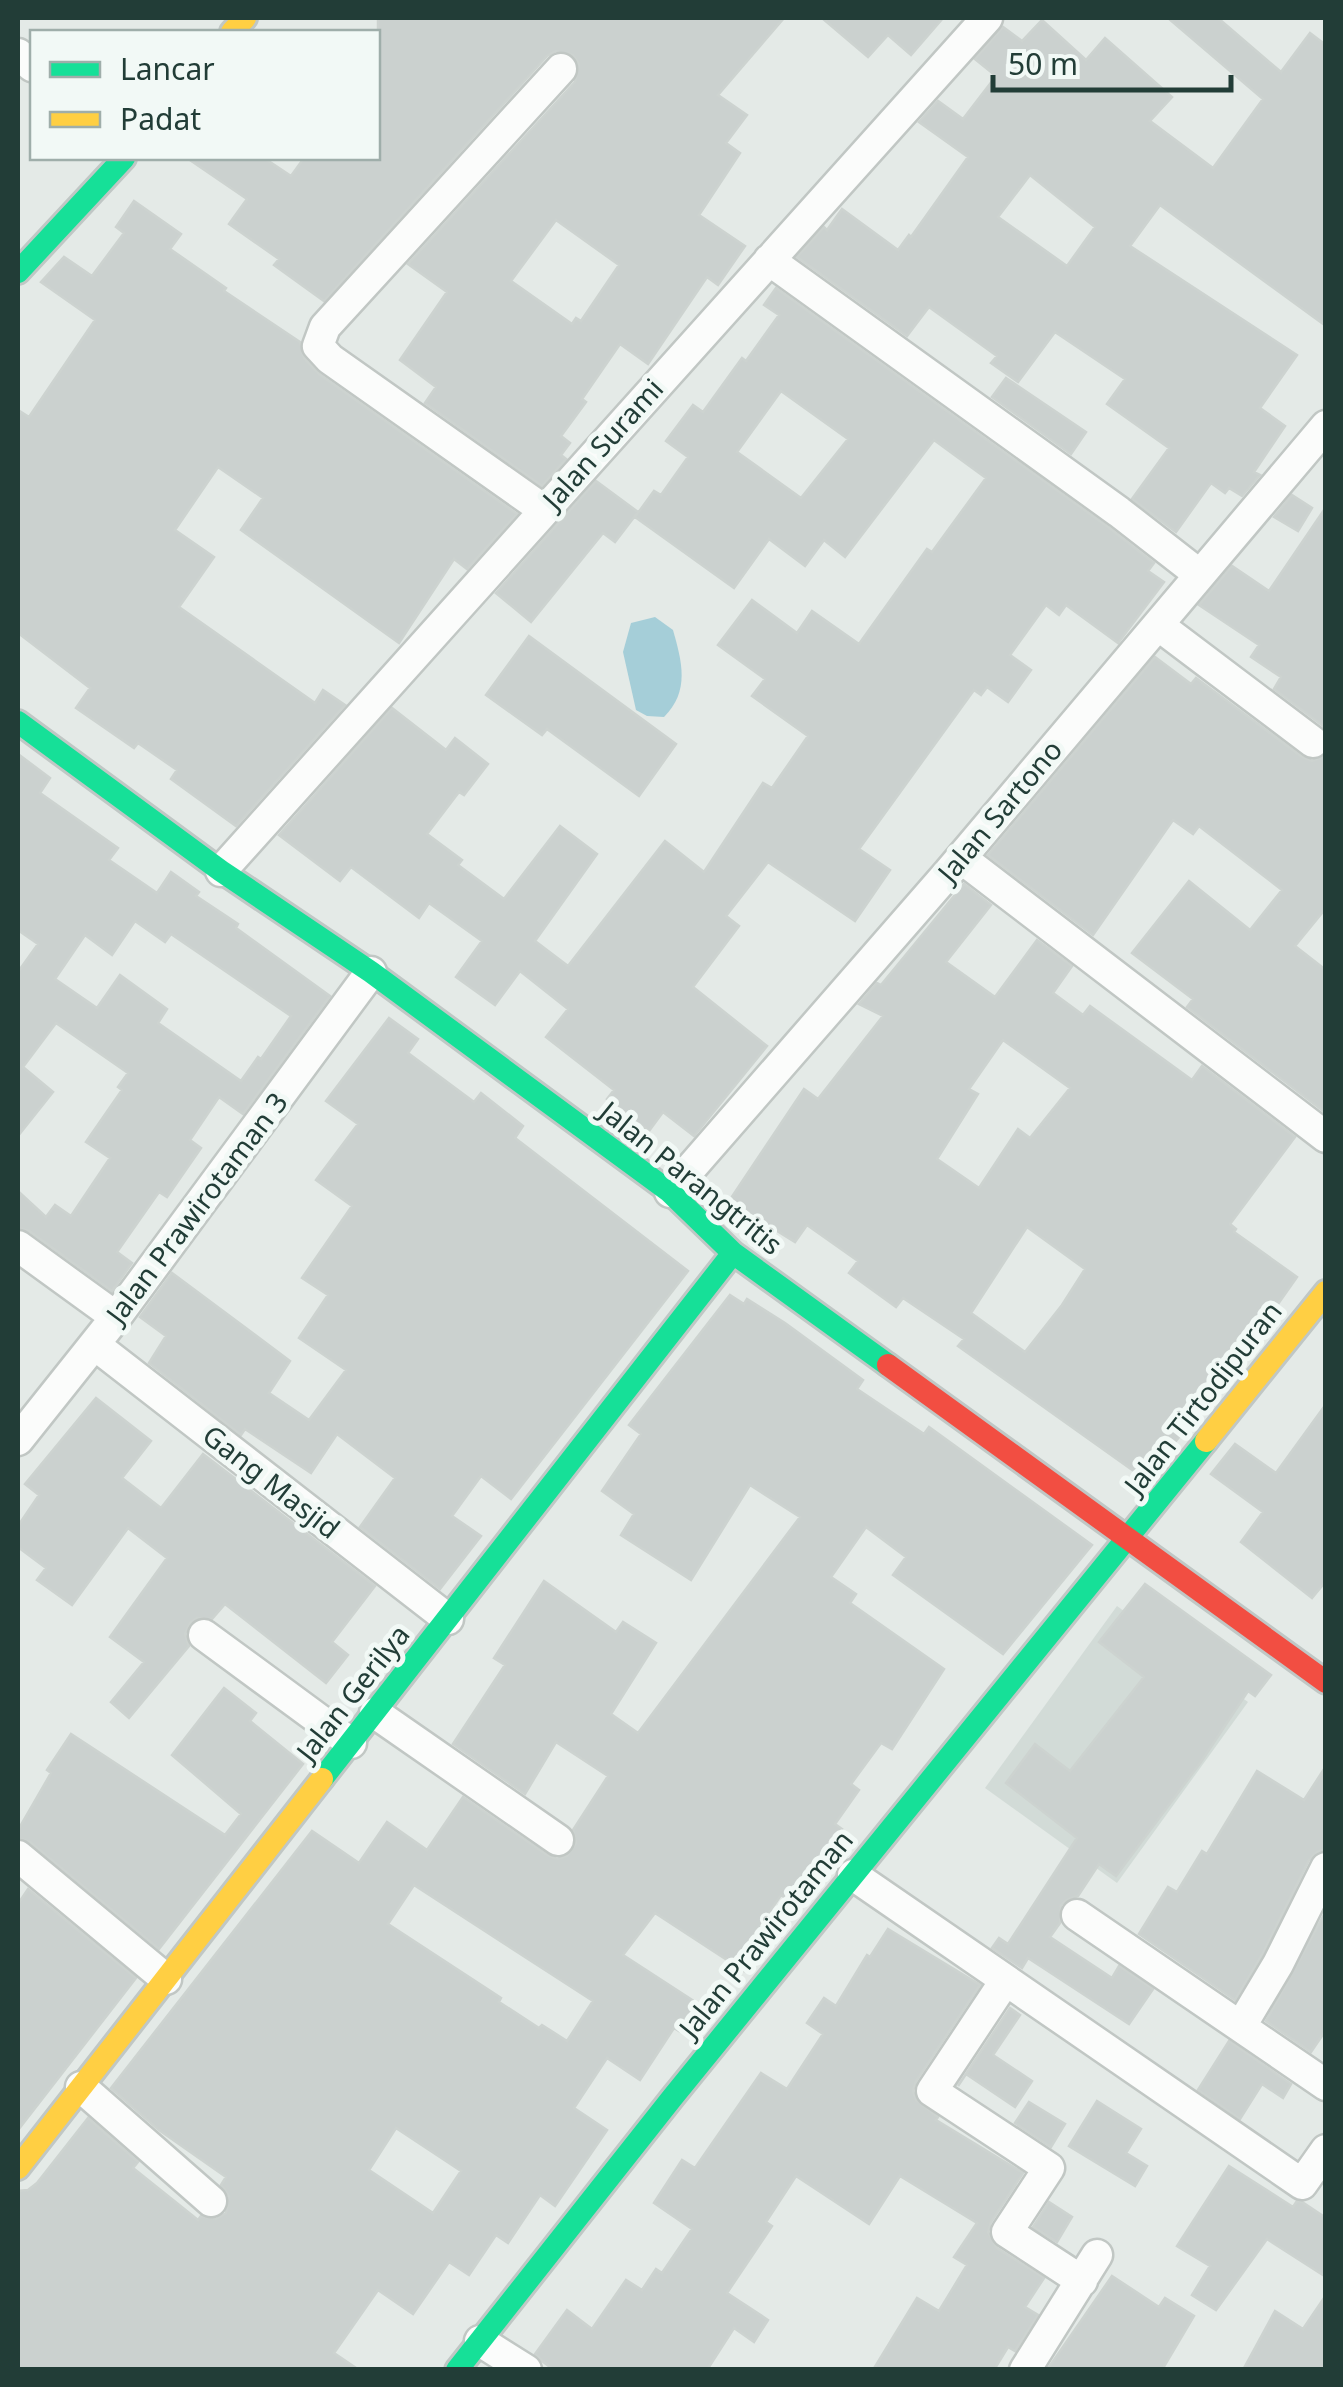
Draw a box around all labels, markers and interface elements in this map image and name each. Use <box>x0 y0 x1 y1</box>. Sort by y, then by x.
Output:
legend <box>30 30 380 160</box>
scale bar <box>993 30 1230 92</box>
text: 50 m <box>1008 43 1078 84</box>
text: Lancar <box>120 48 215 89</box>
text: Padat <box>120 98 201 139</box>
street label: Jalan Surami <box>531 370 671 519</box>
street label: Jalan Sartono <box>927 731 1070 892</box>
street label: Jalan Prawirotaman 3 <box>95 1084 296 1333</box>
street label: Jalan Parangtritis <box>590 1090 791 1263</box>
street label: Jalan Tirtodipuran <box>1113 1293 1290 1504</box>
street label: Gang Masjid <box>195 1416 348 1547</box>
street label: Jalan Gerilya <box>285 1616 417 1771</box>
street label: Jalan Prawirotaman <box>668 1822 861 2047</box>

